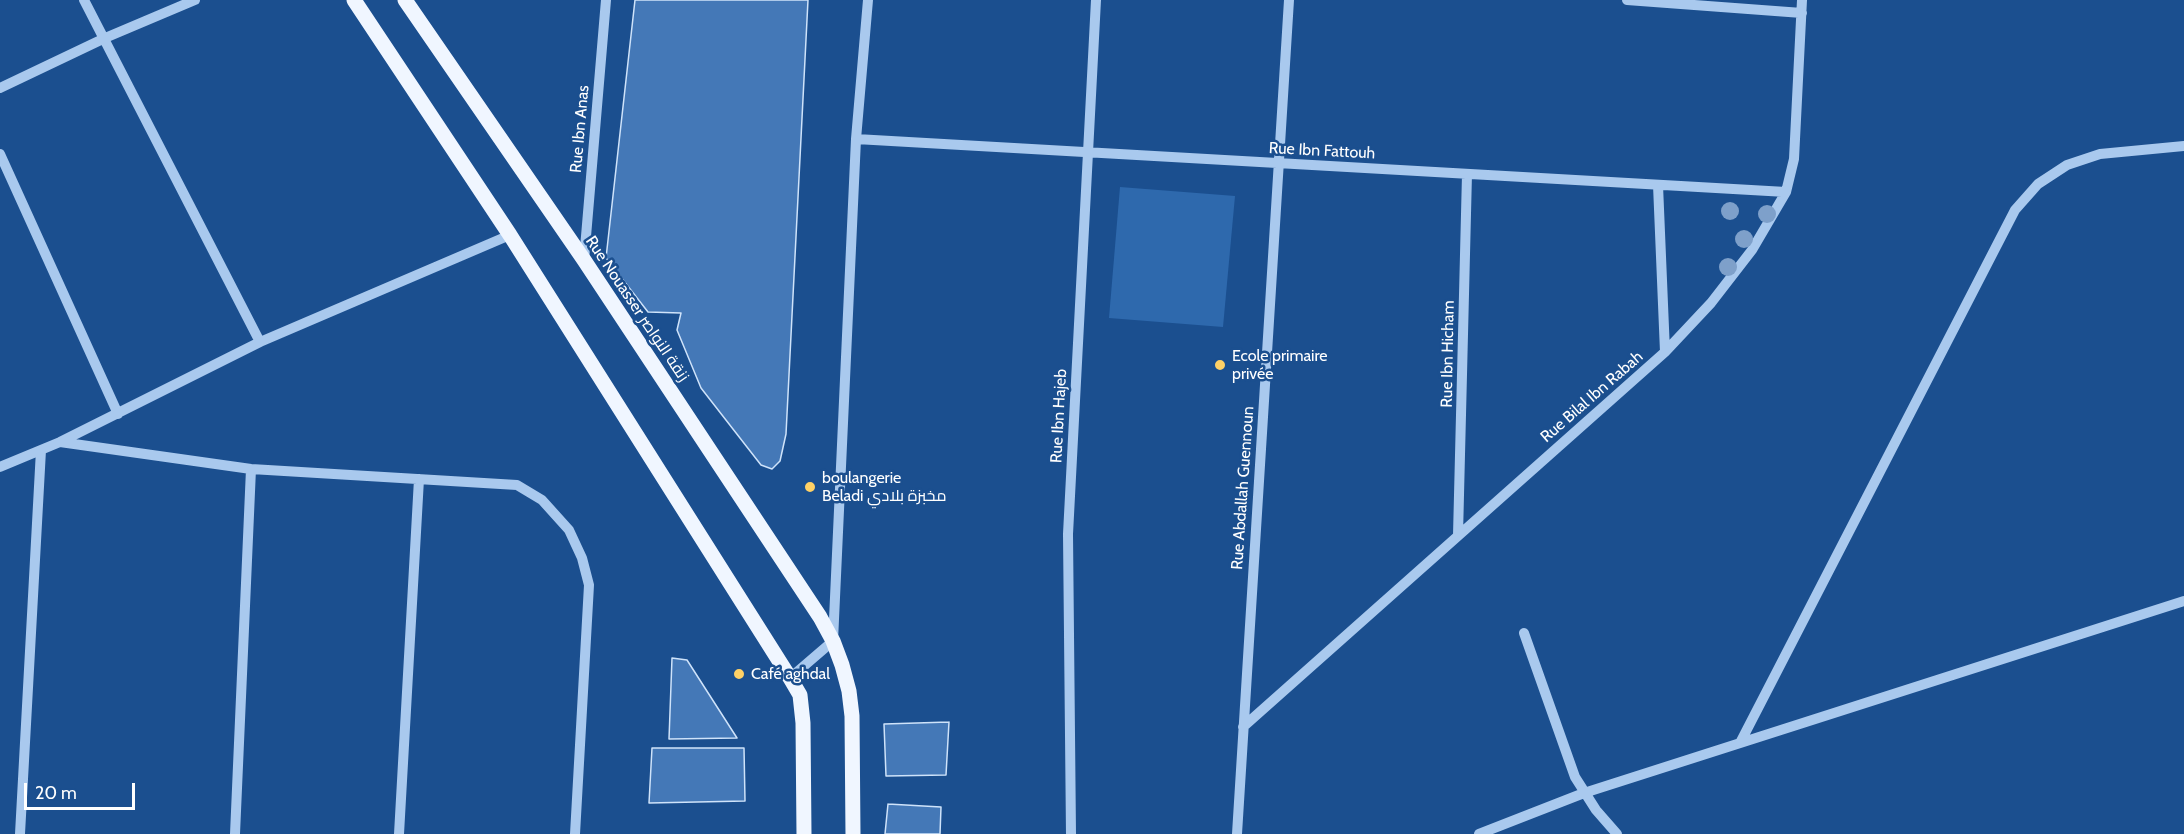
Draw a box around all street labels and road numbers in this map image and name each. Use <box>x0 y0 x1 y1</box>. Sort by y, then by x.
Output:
street label: Rue Ibn Anas <box>567 84 593 174</box>
street label: Rue Ibn Fattouh <box>1268 139 1376 163</box>
street label: Rue Nouasser زنقة النواصر <box>581 233 693 385</box>
street label: Rue Ibn Hicham <box>1437 300 1459 408</box>
street label: Rue Bilal Ibn Rabah <box>1537 347 1647 447</box>
street label: Rue Ibn Hajeb <box>1047 368 1071 464</box>
street label: Rue Abdallah Guennoun <box>1228 406 1258 570</box>

